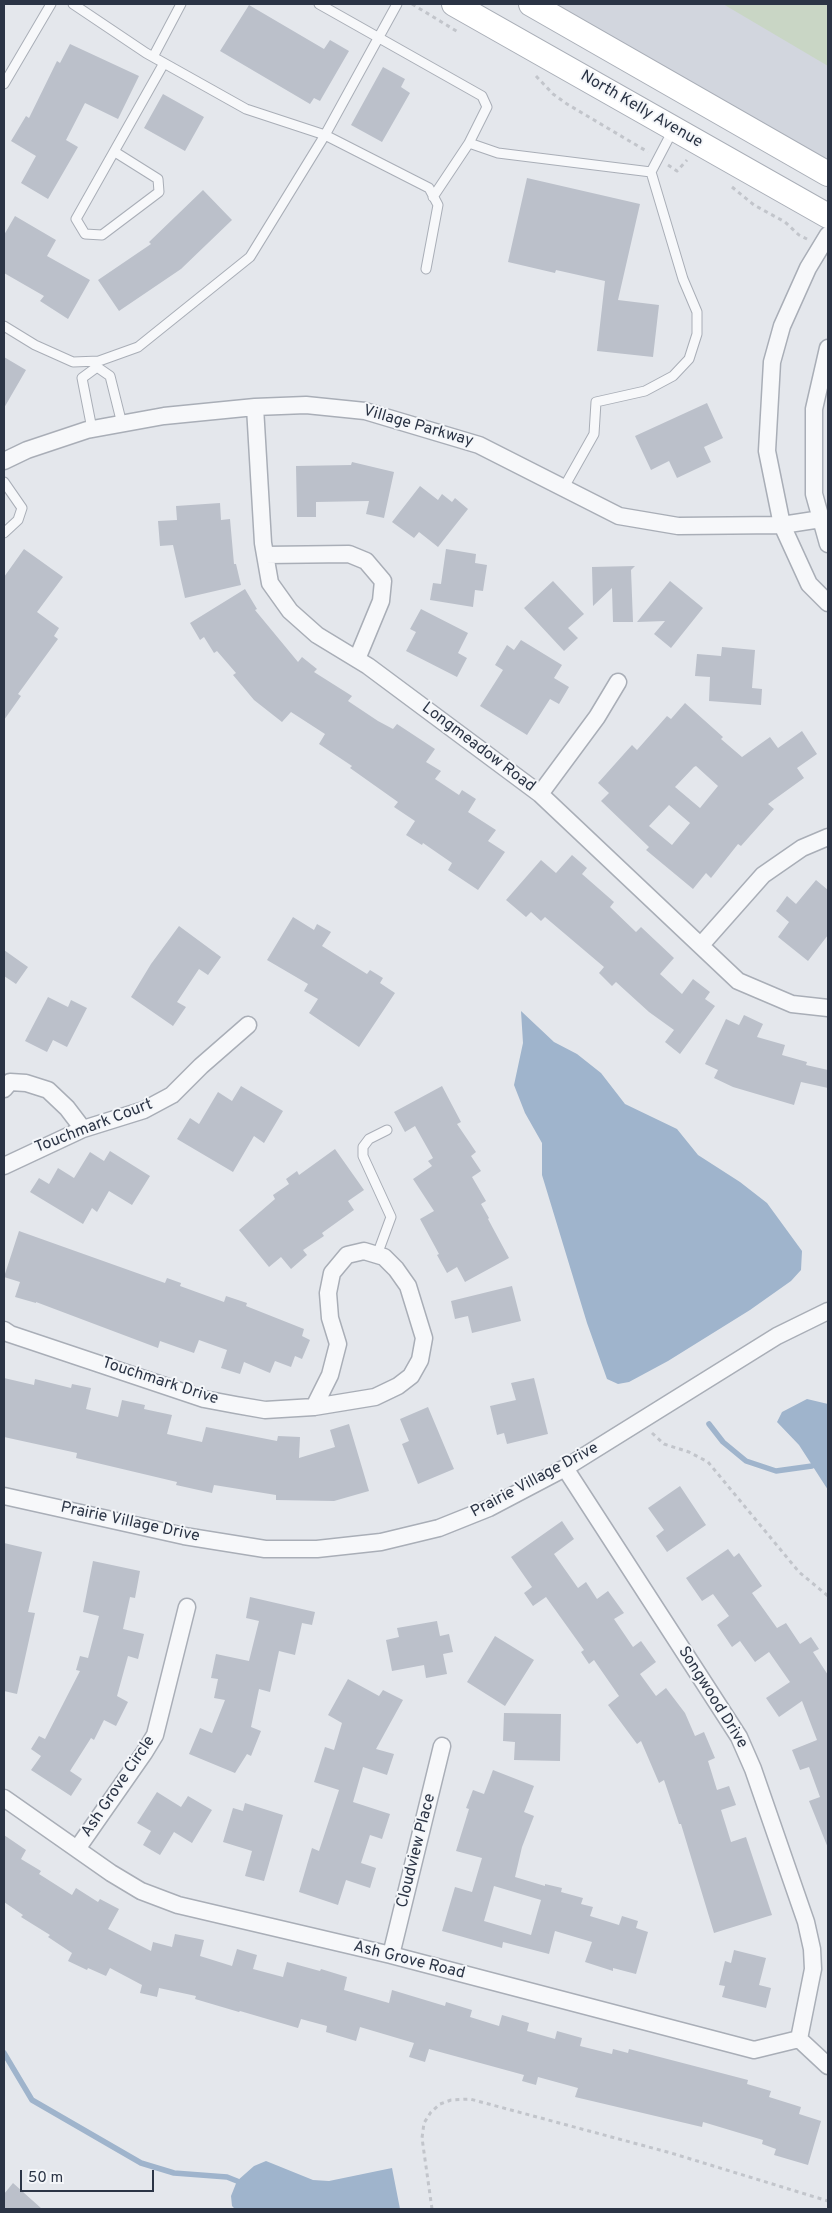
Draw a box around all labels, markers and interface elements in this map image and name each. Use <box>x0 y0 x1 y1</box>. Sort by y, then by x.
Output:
street label: North Kelly Avenue <box>576 67 706 153</box>
street label: Village Parkway <box>361 402 475 452</box>
street label: Longmeadow Road <box>417 699 539 797</box>
street label: Touchmark Court <box>32 1096 156 1158</box>
street label: Touchmark Drive <box>99 1354 221 1410</box>
street label: Prairie Village Drive <box>468 1439 602 1523</box>
street label: Prairie Village Drive <box>59 1499 201 1547</box>
street label: Songwood Drive <box>673 1643 751 1753</box>
street label: Ash Grove Circle <box>78 1733 160 1841</box>
street label: Cloudview Place <box>394 1792 440 1910</box>
street label: Ash Grove Road <box>351 1938 467 1984</box>
scale bar <box>22 2160 156 2192</box>
text: 50 m <box>28 2169 63 2188</box>

